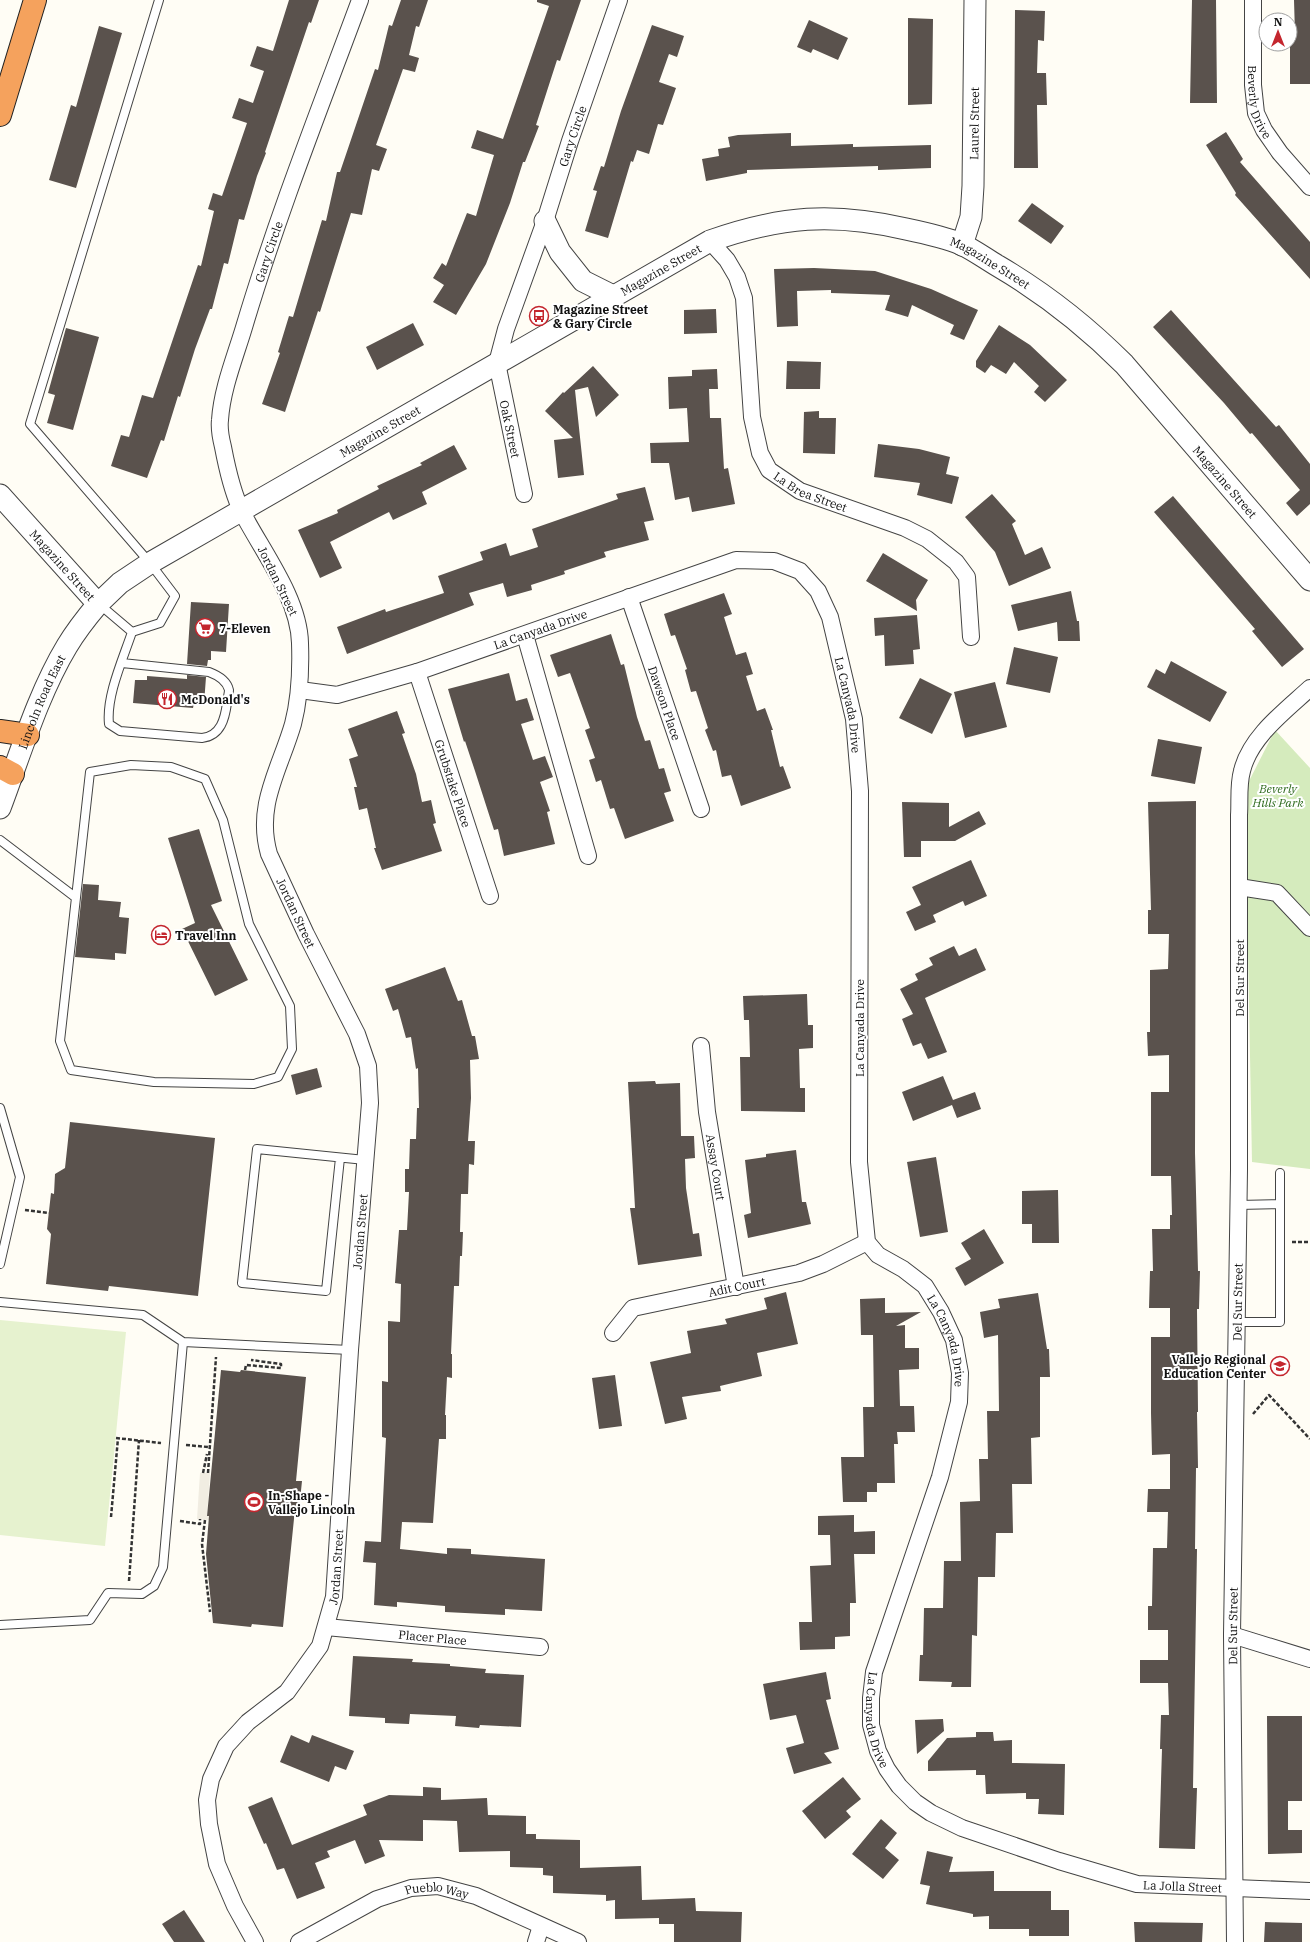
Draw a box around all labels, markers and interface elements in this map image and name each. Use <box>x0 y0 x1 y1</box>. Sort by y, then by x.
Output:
north arrow <box>1258 12 1298 52</box>
text: N <box>1274 15 1283 29</box>
street label: Beverly Drive <box>1246 65 1275 142</box>
street label: Laurel Street <box>966 87 982 160</box>
street label: Gary Circle <box>555 103 589 168</box>
street label: Gary Circle <box>251 219 285 284</box>
street label: Magazine Street <box>948 233 1033 292</box>
street label: Magazine Street <box>618 240 704 299</box>
place label: Magazine Street & Gary Circle <box>553 302 648 331</box>
bus stop icon: Magazine Street & Gary Circle <box>528 305 550 327</box>
street label: Oak Street <box>497 399 523 459</box>
street label: Magazine Street <box>337 402 423 460</box>
street label: Magazine Street <box>1190 442 1261 521</box>
street label: La Brea Street <box>771 468 849 515</box>
street label: Magazine Street <box>27 526 99 604</box>
street label: Jordan Street <box>255 544 301 618</box>
street label: La Canyada Drive <box>491 605 589 652</box>
supermarket icon: 7-Eleven <box>194 617 216 639</box>
place label: 7-Eleven <box>219 621 271 636</box>
street label: Lincoln Road East <box>14 652 68 751</box>
street label: La Canyada Drive <box>832 655 864 754</box>
street label: Dawson Place <box>645 664 685 742</box>
restaurant icon: McDonald's <box>156 688 178 710</box>
place label: McDonald's <box>181 692 250 707</box>
street label: Grubstake Place <box>432 737 475 829</box>
park label: Beverly Hills Park <box>1251 781 1304 810</box>
street label: Jordan Street <box>273 876 319 950</box>
hotel icon: Travel Inn <box>150 924 172 946</box>
place label: Travel Inn <box>175 928 237 943</box>
street label: Del Sur Street <box>1232 939 1247 1017</box>
street label: La Canyada Drive <box>852 979 867 1077</box>
street label: Assay Court <box>703 1133 729 1201</box>
street label: Jordan Street <box>349 1193 370 1270</box>
street label: Del Sur Street <box>1229 1263 1245 1341</box>
street label: Adit Court <box>707 1273 767 1299</box>
street label: La Canyada Drive <box>924 1291 968 1387</box>
place label: Vallejo Regional Education Center <box>1164 1352 1266 1381</box>
school or university icon: Vallejo Regional Education Center <box>1269 1355 1291 1377</box>
place label: In-Shape - Vallejo Lincoln <box>268 1488 355 1517</box>
sports icon: In-Shape - Vallejo Lincoln <box>243 1491 265 1513</box>
street label: Jordan Street <box>325 1529 346 1606</box>
street label: Del Sur Street <box>1224 1587 1240 1665</box>
street label: Placer Place <box>398 1626 467 1648</box>
street label: La Canyada Drive <box>863 1671 893 1770</box>
street label: La Jolla Street <box>1143 1877 1222 1895</box>
street label: Pueblo Way <box>402 1878 471 1902</box>

